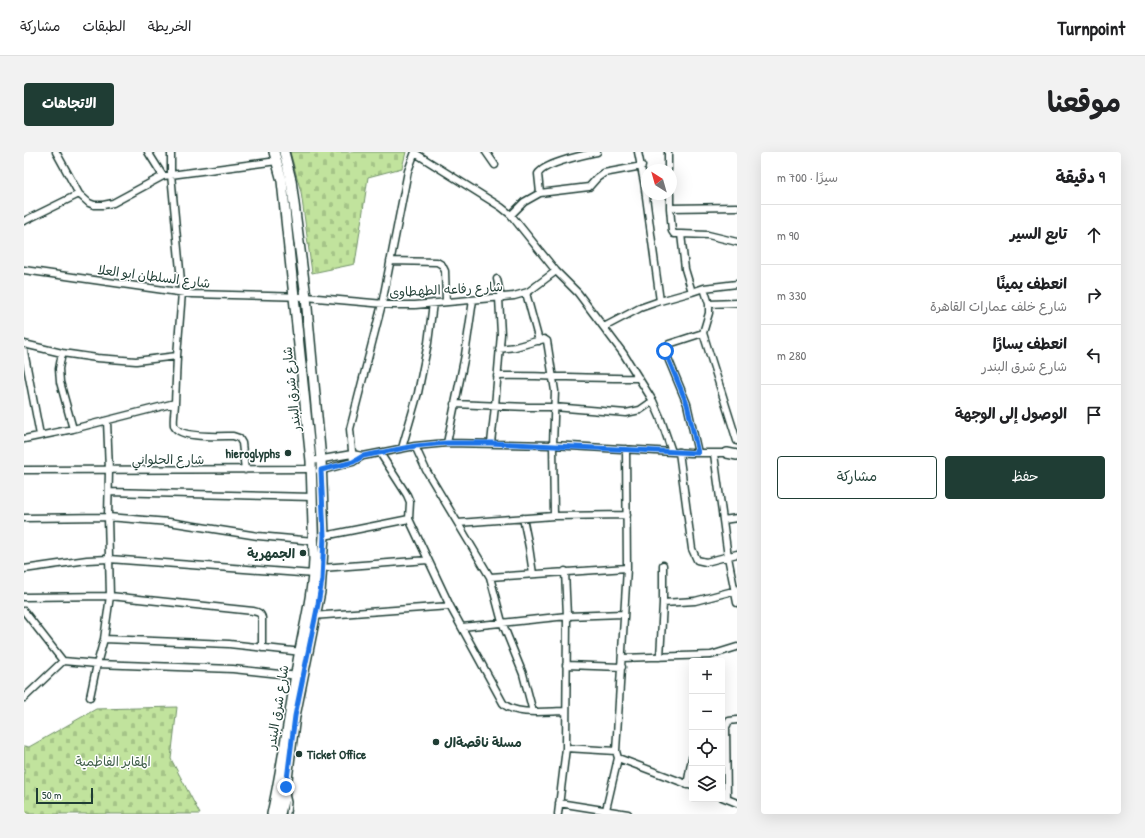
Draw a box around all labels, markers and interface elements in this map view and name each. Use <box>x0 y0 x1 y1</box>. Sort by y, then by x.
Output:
text: Turnpoint <box>1057 15 1125 41</box>
text: مشاركة <box>20 16 60 35</box>
text: الطبقات <box>82 16 126 35</box>
text: الخريطة <box>148 16 191 35</box>
button: الاتجاهات <box>24 83 114 126</box>
text: موقعنا <box>1047 83 1121 121</box>
north arrow <box>641 164 677 200</box>
text: 9 دقيقة <box>1056 165 1105 188</box>
text: سيرًا · 700 m <box>777 168 838 186</box>
text: تابع السير <box>1010 223 1067 244</box>
icon: ahead <box>1083 224 1105 246</box>
text: 90 m <box>777 226 799 244</box>
street label: شارع السلطان ابو العلا <box>96 260 211 293</box>
text: انعطف يمينًا <box>997 273 1067 294</box>
street label: شارع رفاعه الطهطاوى <box>389 277 503 302</box>
icon: right <box>1083 284 1105 306</box>
text: 330 m <box>777 286 806 304</box>
text: شارع خلف عمارات القاهرة <box>930 297 1067 315</box>
text: انعطف يسارًا <box>993 333 1067 354</box>
route start <box>656 342 674 360</box>
icon: left <box>1083 344 1105 366</box>
street label: شارع شرق البندر <box>278 346 306 433</box>
text: 280 m <box>777 346 806 364</box>
text: شارع شرق البندر <box>982 357 1067 375</box>
text: الوصول إلى الوجهة <box>955 403 1067 424</box>
icon: arrive <box>1083 404 1105 426</box>
place label: hieroglyphs <box>225 444 280 463</box>
marker: hieroglyphs <box>283 448 293 458</box>
street label: شارع الحلواني <box>132 450 204 471</box>
button: مشاركة <box>777 456 937 499</box>
button: حفظ <box>945 456 1105 499</box>
place label: الجمهرية <box>247 544 295 562</box>
marker: الجمهرية <box>298 548 308 558</box>
map controls <box>689 658 725 802</box>
button: + <box>689 658 725 694</box>
street label: شارع شرق البندر <box>261 664 294 752</box>
button: − <box>689 694 725 730</box>
button: locate <box>689 730 725 766</box>
place label: مسلة ناقصةال <box>444 733 522 751</box>
marker: مسلة ناقصةال <box>431 737 441 747</box>
place label: Ticket Office <box>306 745 367 763</box>
marker: Ticket Office <box>294 749 304 759</box>
park label: المقابر الفاطمية <box>75 752 151 770</box>
button: layers <box>689 766 725 802</box>
route end <box>277 778 295 796</box>
scale bar <box>36 786 93 805</box>
text: 50 m <box>42 788 62 802</box>

